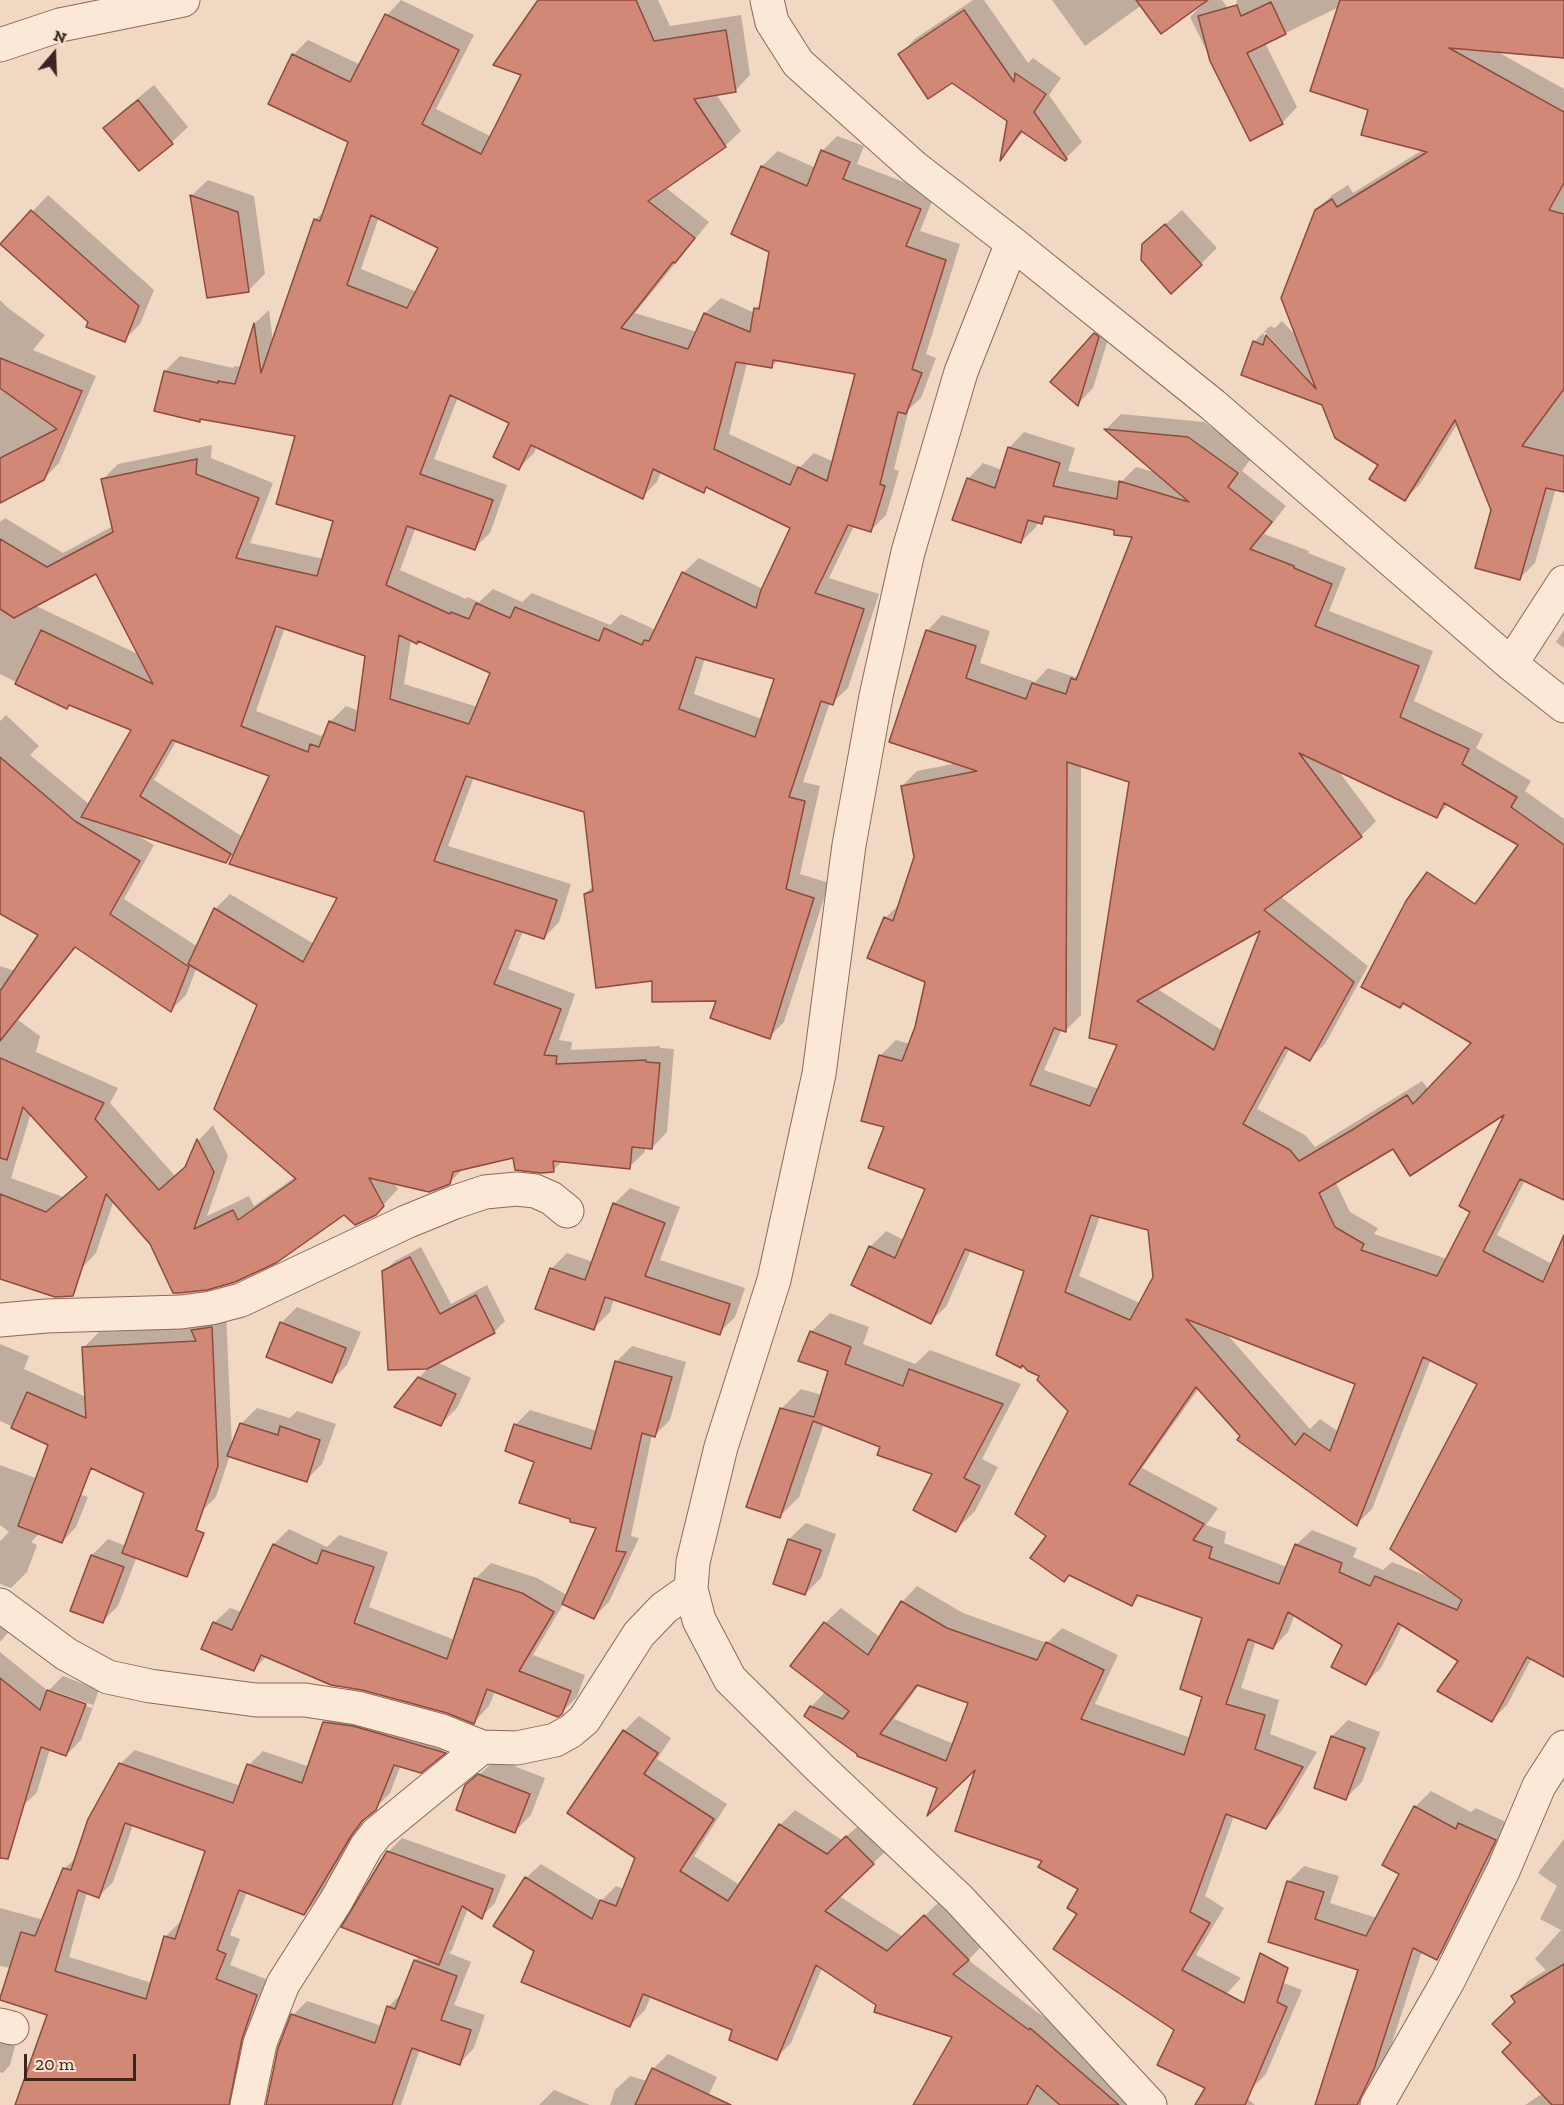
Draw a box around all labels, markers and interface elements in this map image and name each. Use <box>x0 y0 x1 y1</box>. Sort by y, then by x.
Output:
north arrow <box>24 24 84 84</box>
text: N <box>51 26 69 47</box>
scale bar <box>27 2042 140 2080</box>
text: 20 m <box>35 2053 74 2075</box>

